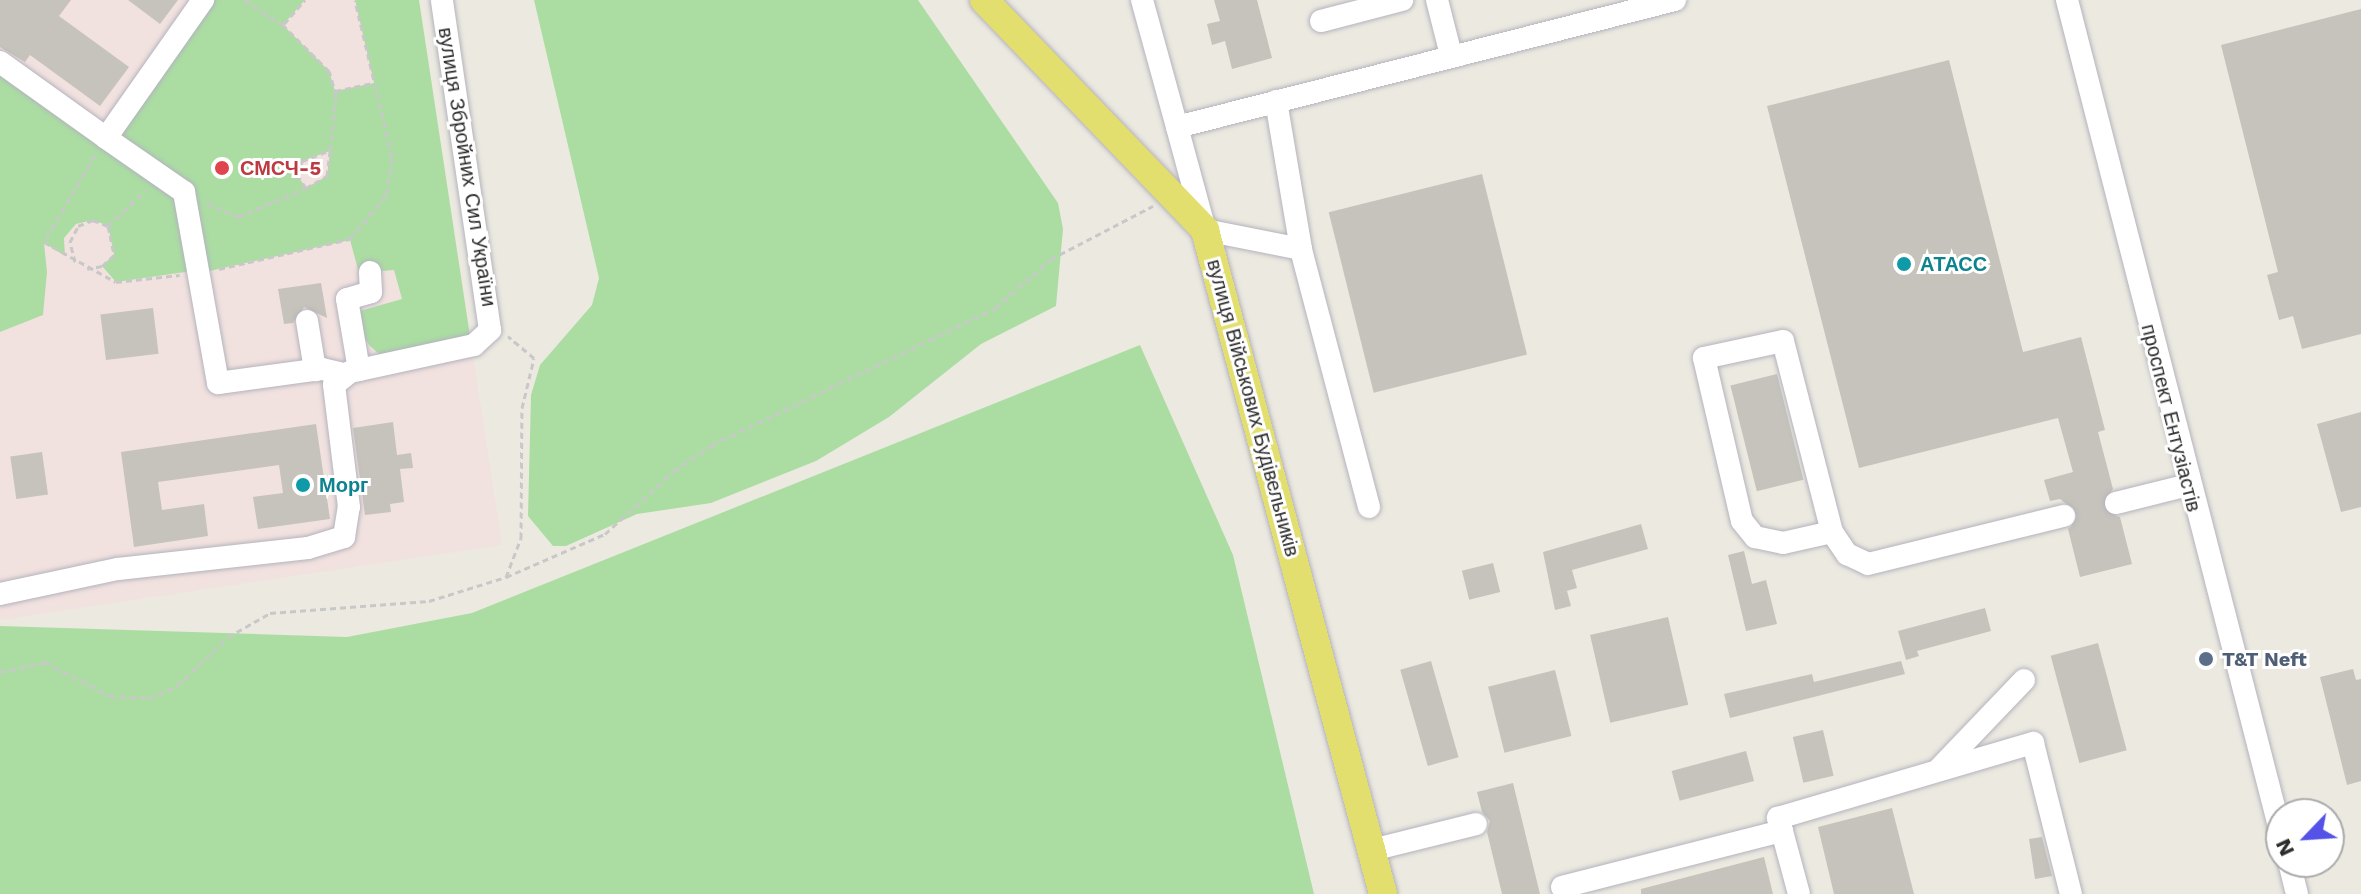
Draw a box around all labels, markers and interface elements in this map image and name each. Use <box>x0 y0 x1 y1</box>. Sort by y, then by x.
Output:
street label: вулиця Збройних Сил України <box>433 26 501 308</box>
place label: СМСЧ-5 <box>240 156 321 180</box>
marker: СМСЧ-5 <box>211 157 233 179</box>
place label: АТАСС <box>1920 252 1987 276</box>
marker: АТАСС <box>1895 255 1913 273</box>
street label: вулиця Військових Будівельників <box>1202 257 1304 559</box>
street label: проспект Ентузіастів <box>2136 322 2206 514</box>
place label: Морг <box>319 473 368 497</box>
marker: Морг <box>294 476 312 494</box>
place label: T&T Neft <box>2222 647 2307 671</box>
marker: T&T Neft <box>2197 650 2215 668</box>
north arrow <box>2265 798 2345 878</box>
text: N <box>2270 835 2299 860</box>

